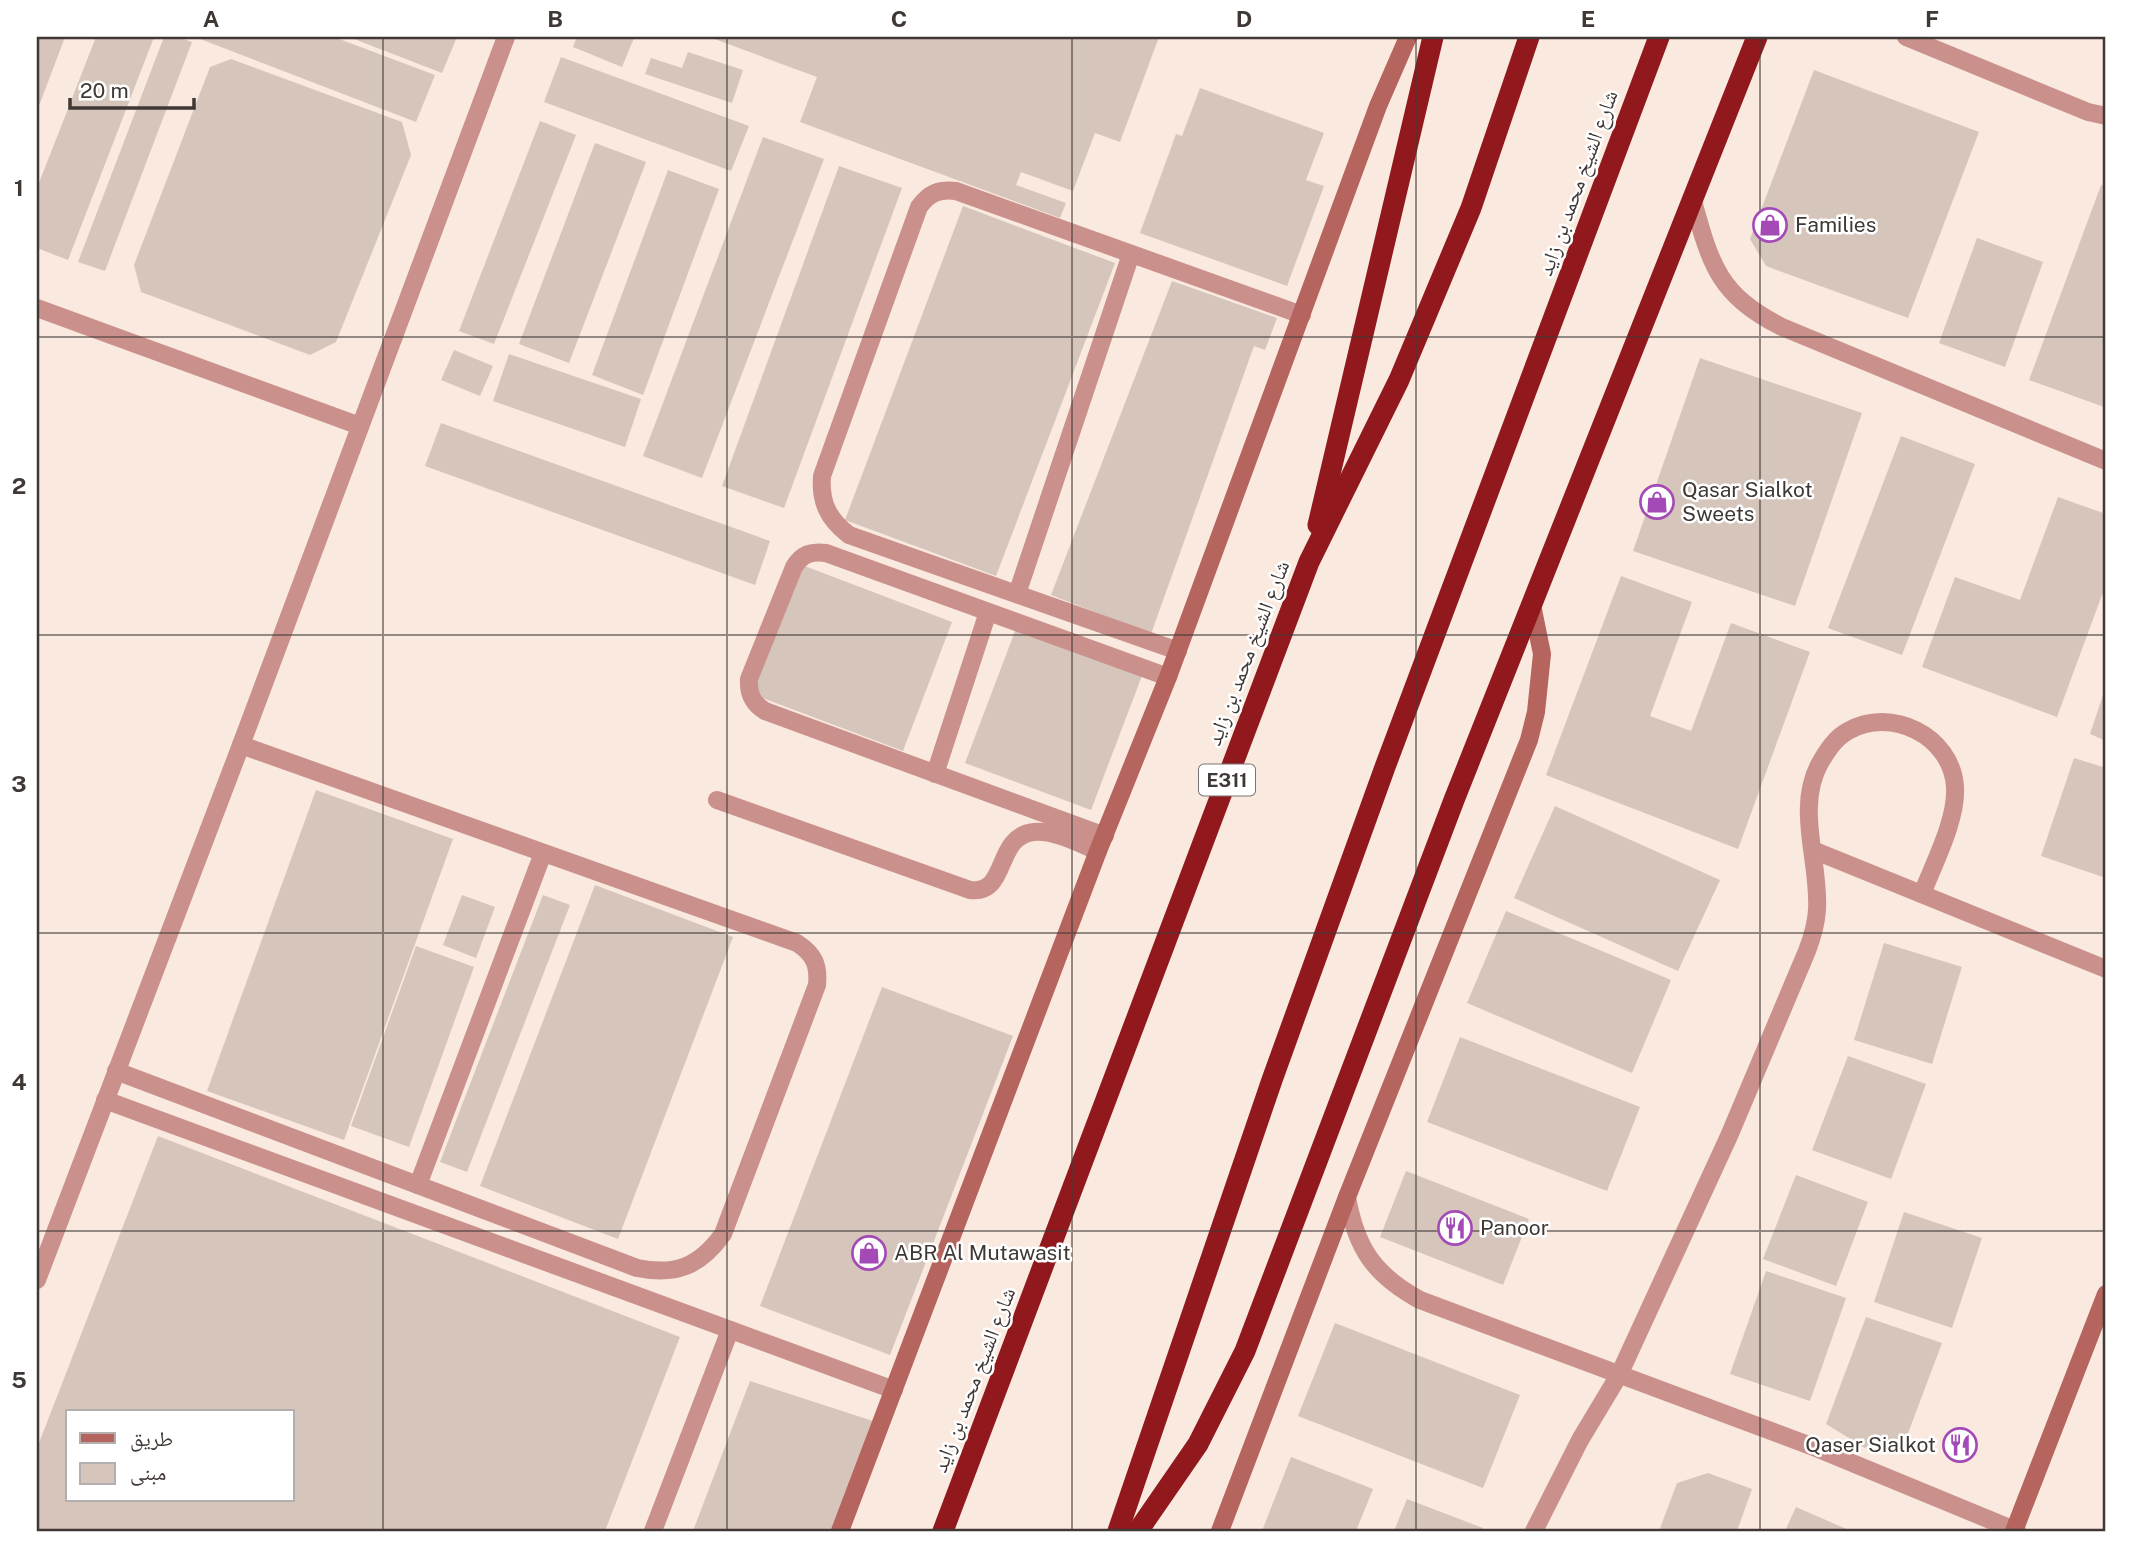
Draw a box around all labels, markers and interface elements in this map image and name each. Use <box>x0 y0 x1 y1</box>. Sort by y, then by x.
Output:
text: A <box>203 5 220 32</box>
text: B <box>547 5 563 32</box>
text: C <box>891 5 907 32</box>
text: D <box>1236 5 1252 32</box>
text: E <box>1581 5 1595 32</box>
text: F <box>1925 5 1939 32</box>
scale bar <box>70 66 194 110</box>
text: 20 m <box>80 78 129 103</box>
street label: شارع الشيخ محمد بن زايد <box>1532 87 1624 279</box>
text: 1 <box>14 174 24 201</box>
shop icon: Families <box>1751 206 1789 244</box>
place label: Families <box>1795 212 1876 237</box>
text: 2 <box>12 472 26 499</box>
place label: Qasar Sialkot Sweets <box>1682 477 1813 526</box>
shop icon: Qasar Sialkot Sweets <box>1638 483 1676 521</box>
street label: شارع الشيخ محمد بن زايد <box>1201 557 1295 749</box>
road number: E311 <box>1199 764 1255 796</box>
text: 3 <box>11 770 27 797</box>
text: 4 <box>11 1068 27 1095</box>
restaurant icon: Panoor <box>1436 1209 1474 1247</box>
place label: Panoor <box>1480 1215 1549 1240</box>
shop icon: ABR Al Mutawasit <box>850 1234 888 1272</box>
place label: ABR Al Mutawasit <box>894 1240 1071 1265</box>
street label: شارع الشيخ محمد بن زايد <box>927 1284 1021 1476</box>
text: 5 <box>11 1366 27 1393</box>
legend <box>66 1410 294 1502</box>
text: طريق <box>130 1426 173 1452</box>
restaurant icon: Qaser Sialkot <box>1941 1426 1979 1464</box>
place label: Qaser Sialkot <box>1805 1432 1936 1457</box>
text: مبنى <box>130 1460 166 1486</box>

